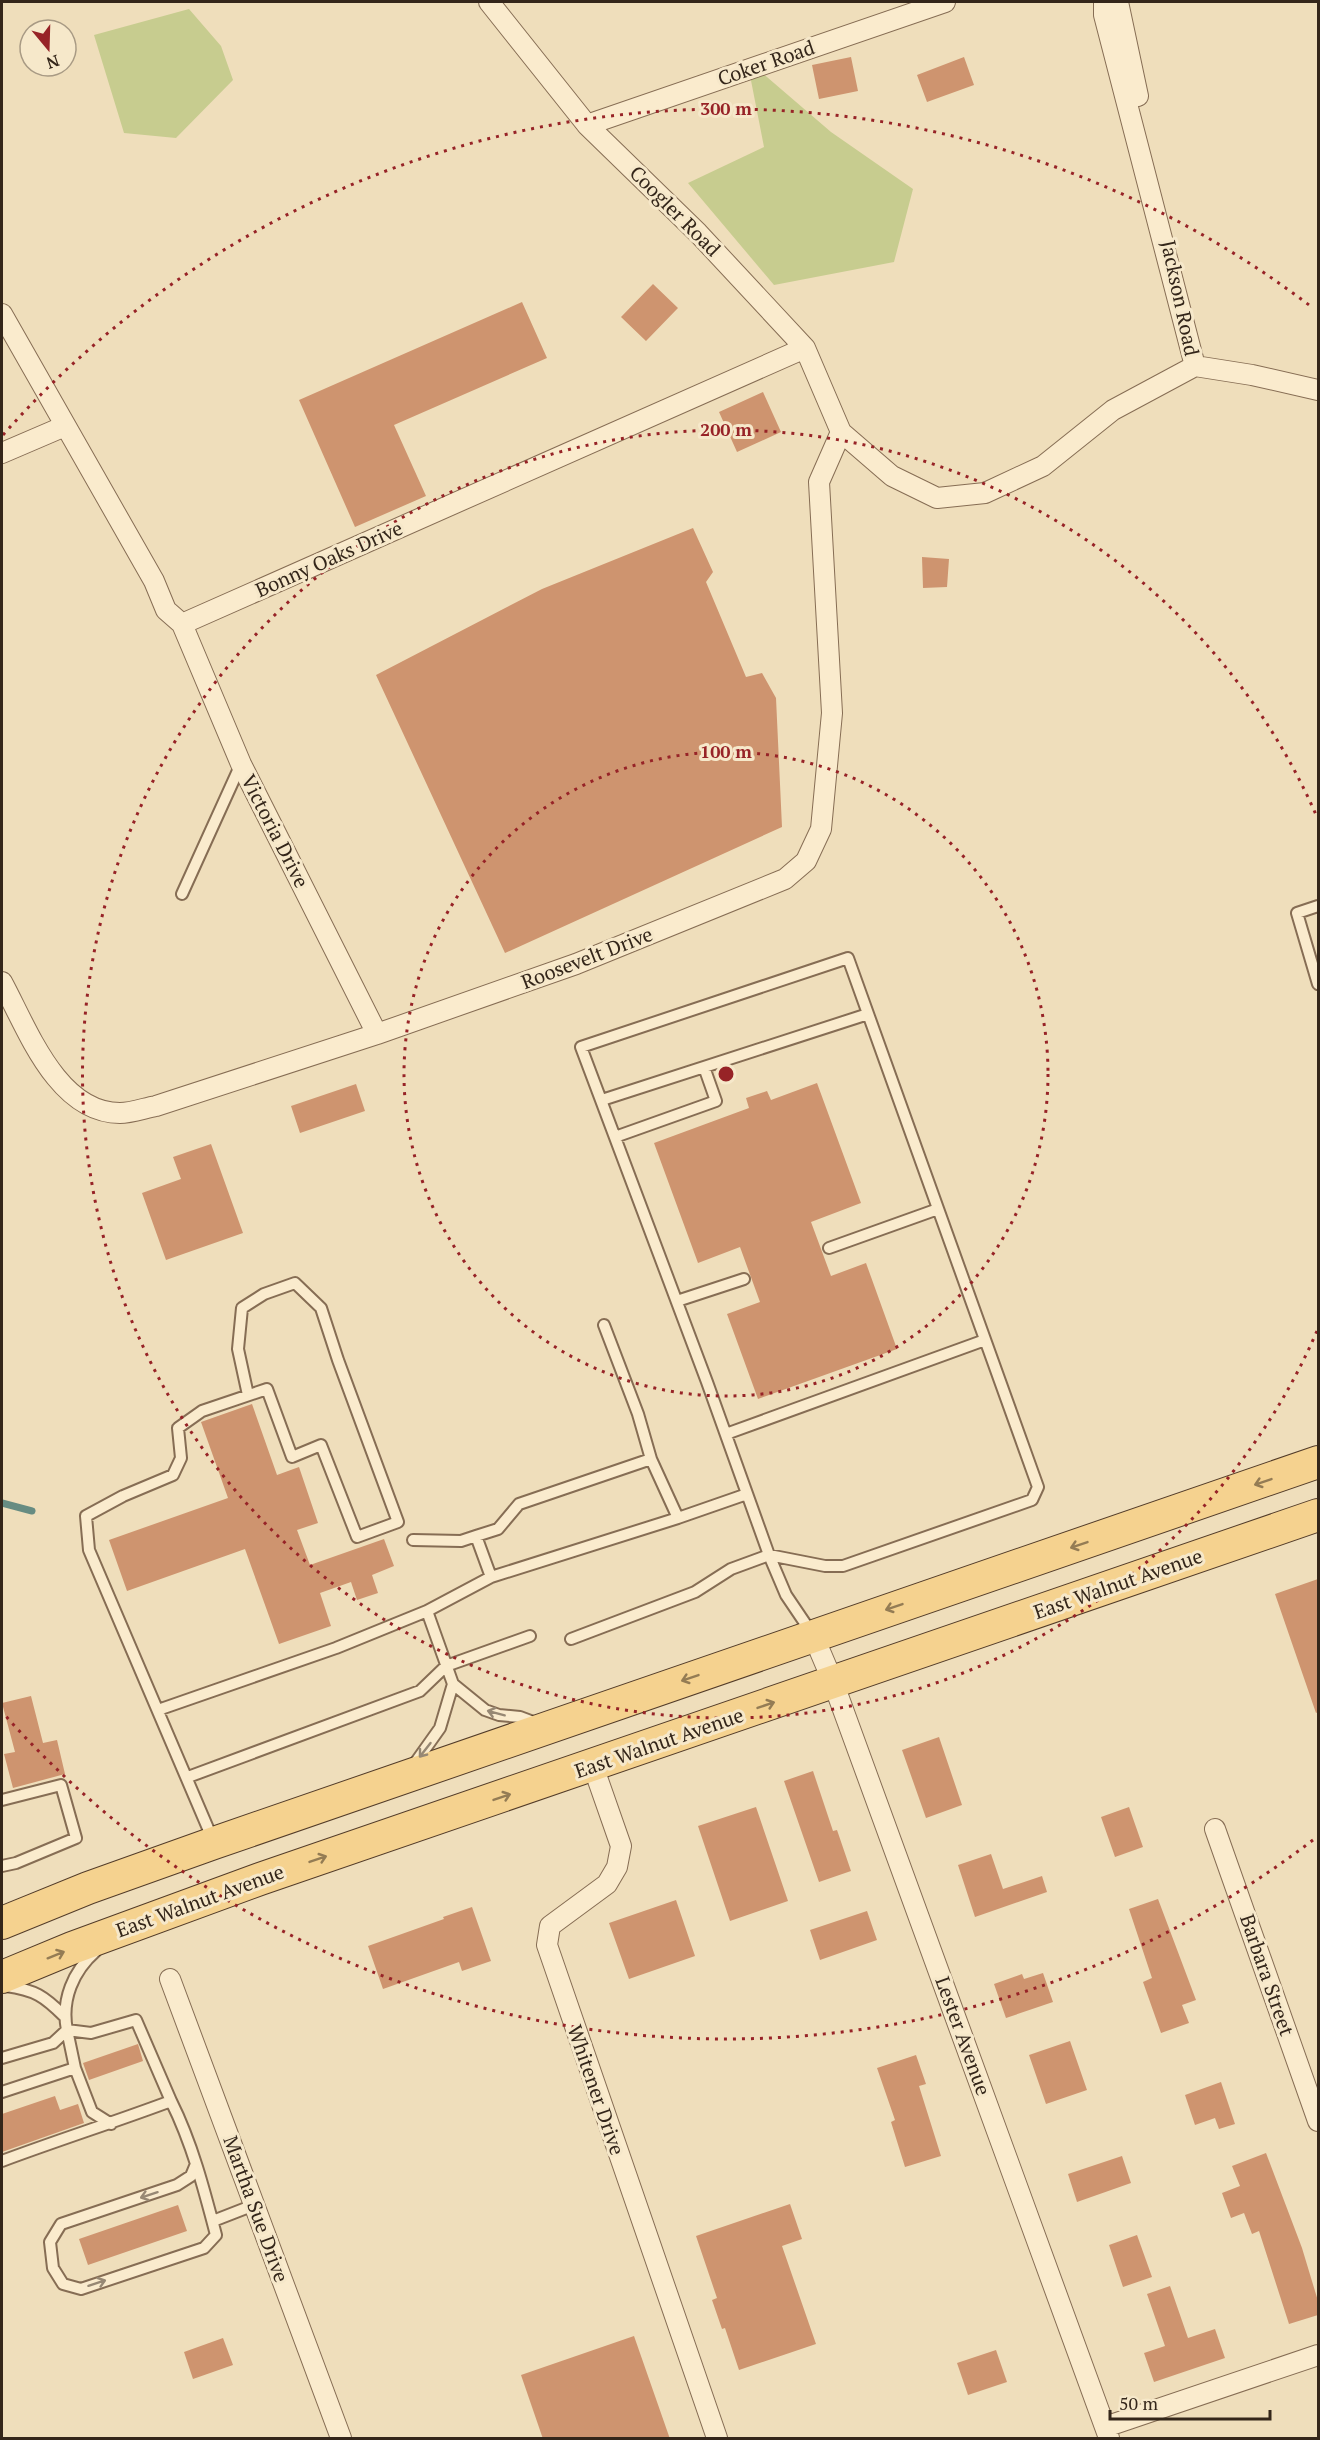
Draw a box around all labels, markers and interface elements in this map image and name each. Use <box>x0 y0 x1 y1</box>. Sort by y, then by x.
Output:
north arrow <box>18 18 78 78</box>
street label: Coker Road <box>714 33 818 92</box>
text: N <box>44 50 62 75</box>
text: 300 m <box>700 96 752 120</box>
street label: Coogler Road <box>624 159 727 262</box>
street label: Jackson Road <box>1155 238 1206 358</box>
text: 200 m <box>700 417 752 441</box>
street label: Bonny Oaks Drive <box>251 514 407 603</box>
text: 100 m <box>700 739 752 763</box>
street label: Victoria Drive <box>235 769 316 892</box>
street label: Roosevelt Drive <box>517 920 656 995</box>
centre of rings <box>716 1064 736 1084</box>
one-way arrow <box>1254 1477 1273 1488</box>
one-way arrow <box>1070 1540 1089 1551</box>
street label: East Walnut Avenue <box>1030 1542 1206 1625</box>
one-way arrow <box>885 1603 904 1614</box>
one-way arrow <box>681 1673 700 1684</box>
one-way arrow <box>756 1699 775 1710</box>
street label: East Walnut Avenue <box>571 1701 747 1784</box>
one-way arrow <box>487 1707 506 1719</box>
one-way arrow <box>418 1742 431 1758</box>
one-way arrow <box>493 1790 511 1801</box>
one-way arrow <box>308 1853 327 1864</box>
street label: East Walnut Avenue <box>112 1858 288 1943</box>
street label: Barbara Street <box>1234 1910 1301 2040</box>
one-way arrow <box>46 1949 64 1960</box>
street label: Lester Avenue <box>929 1973 998 2099</box>
street label: Whitener Drive <box>562 2021 631 2159</box>
street label: Martha Sue Drive <box>217 2132 296 2286</box>
one-way arrow <box>140 2190 159 2201</box>
one-way arrow <box>87 2277 106 2288</box>
scale bar <box>1110 2383 1270 2421</box>
text: 50 m <box>1119 2391 1159 2415</box>

